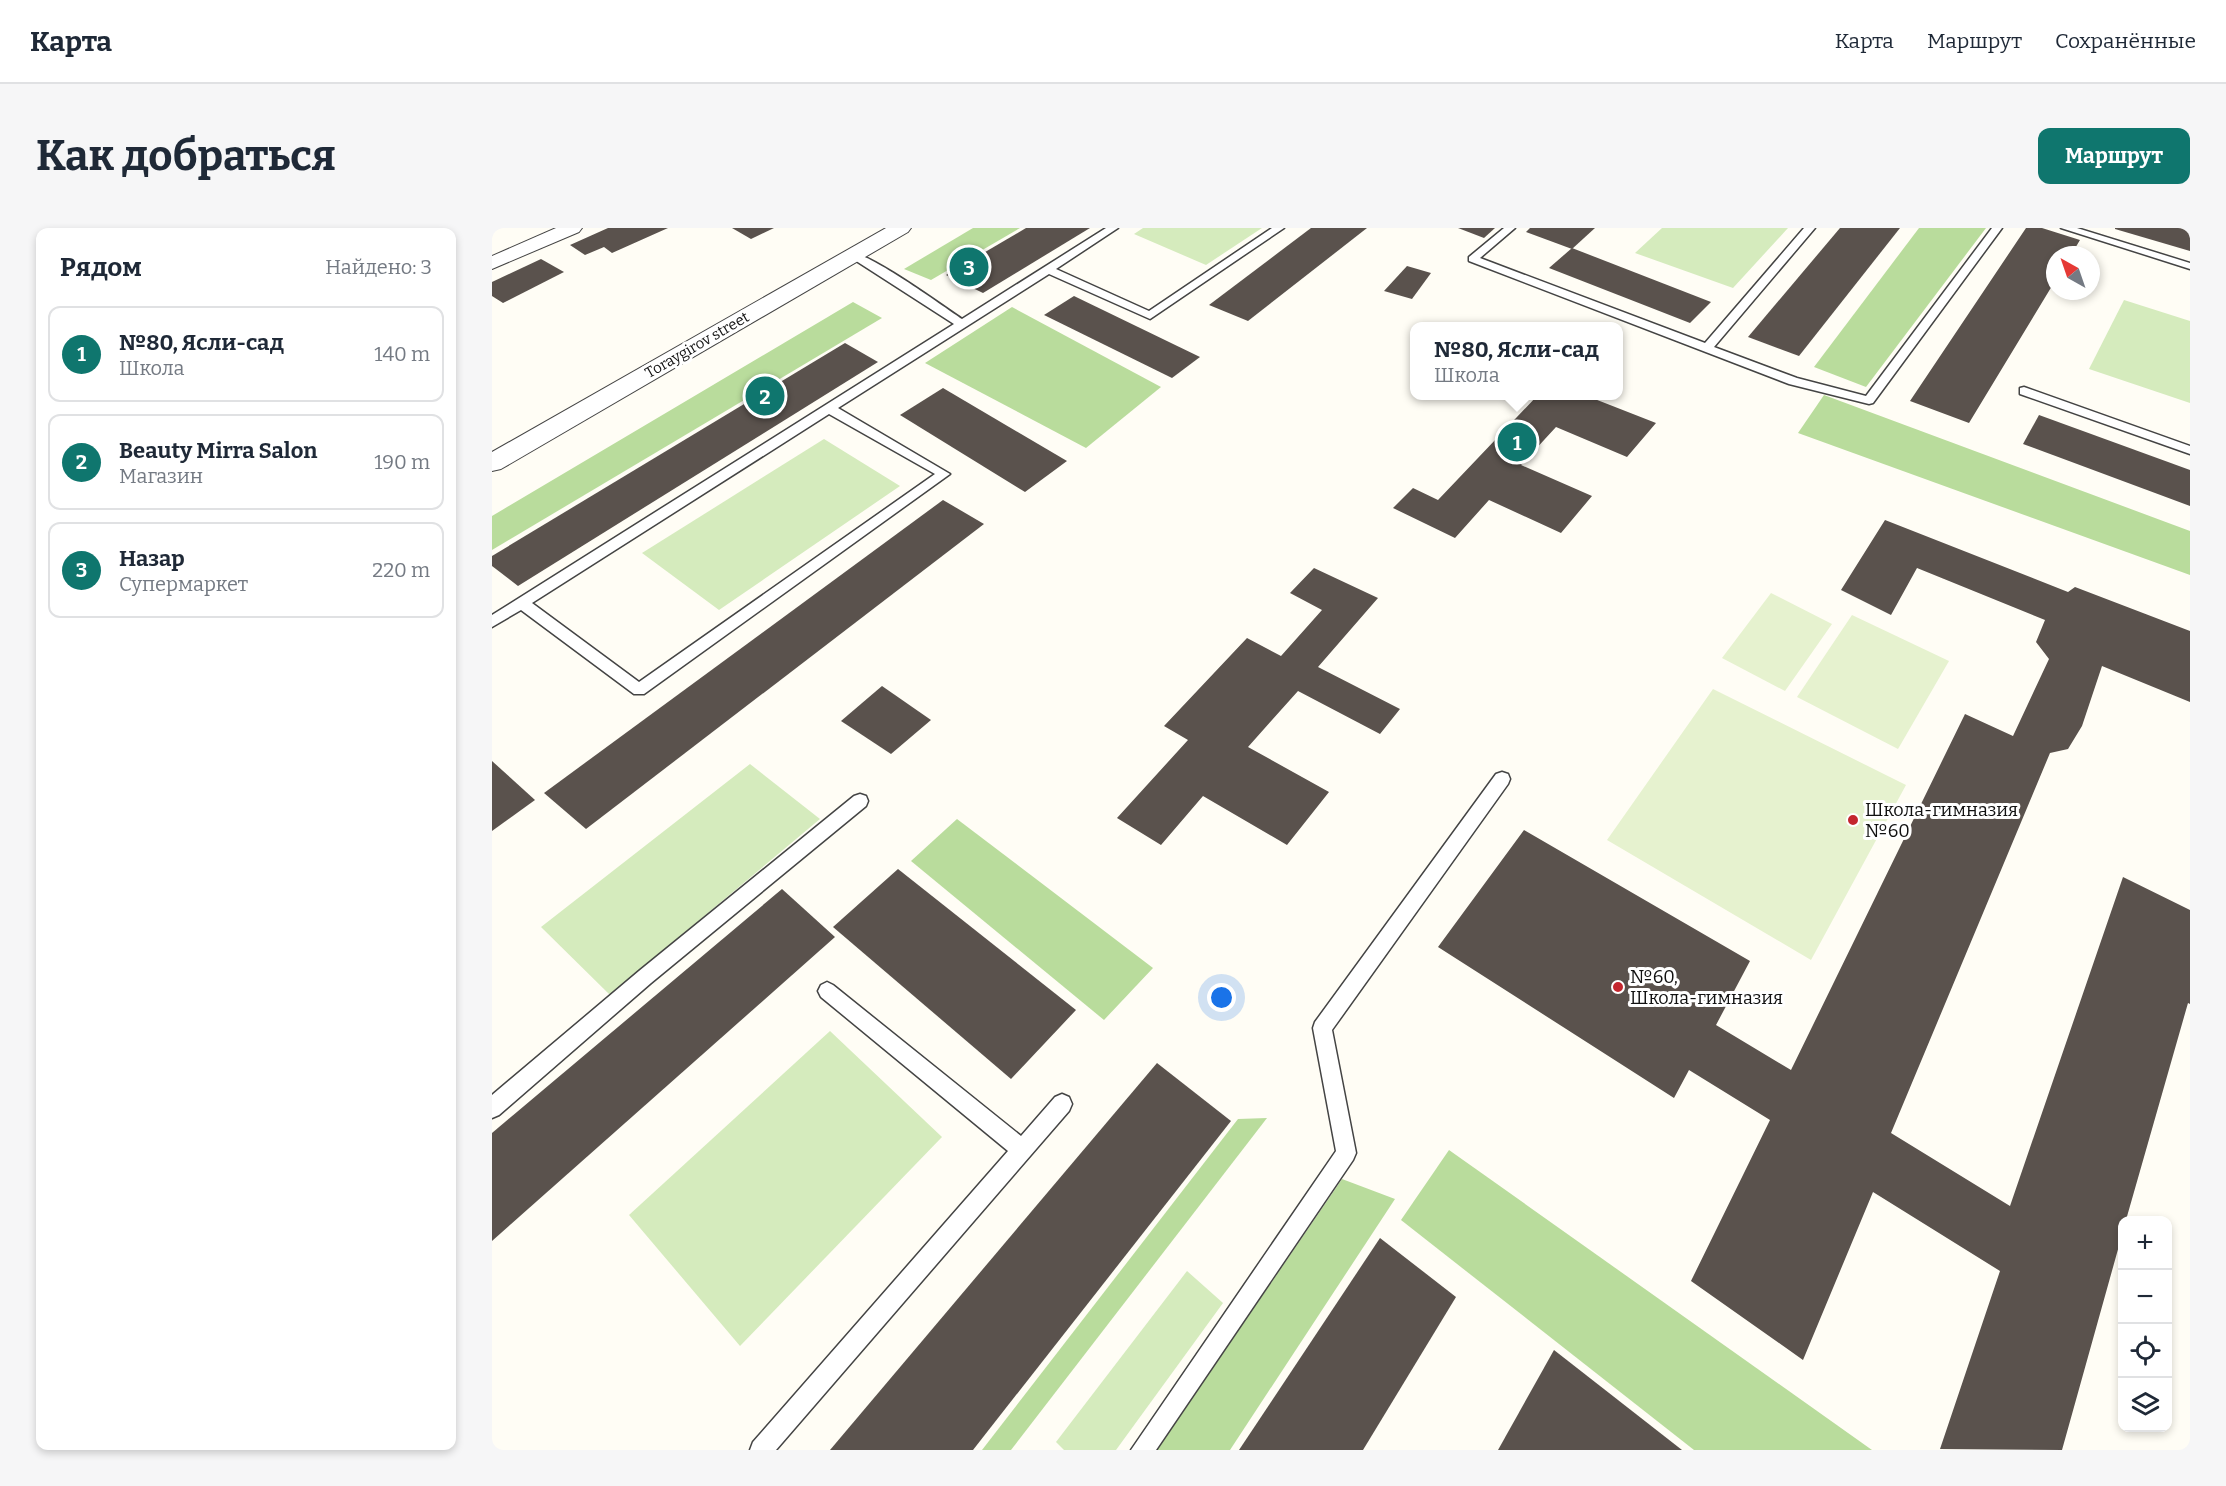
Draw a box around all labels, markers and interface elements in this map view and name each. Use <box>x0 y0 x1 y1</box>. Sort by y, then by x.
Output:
text: Карта <box>30 25 112 58</box>
text: Карта <box>1835 28 1894 54</box>
text: Маршрут <box>1927 28 2022 54</box>
text: Сохранённые <box>2055 28 2196 54</box>
button: Маршрут <box>2038 128 2190 184</box>
text: Как добраться <box>36 131 336 181</box>
pin: 3 <box>950 244 988 290</box>
north arrow <box>2046 246 2100 300</box>
text: Рядом <box>60 252 142 283</box>
text: Найдено: 3 <box>325 255 432 279</box>
street label: Toraygirov street <box>642 308 753 382</box>
popup <box>1410 322 1623 400</box>
text: №80, Ясли-сад <box>119 329 284 356</box>
text: №80, Ясли-сад <box>1434 336 1599 363</box>
text: 1 <box>77 342 86 366</box>
text: 140 m <box>374 342 430 366</box>
text: Школа <box>119 356 185 380</box>
text: Школа <box>1434 363 1500 387</box>
pin: 2 <box>746 374 784 418</box>
pin: 1 <box>1498 420 1536 464</box>
text: Beauty Mirra Salon <box>119 437 318 464</box>
text: 2 <box>76 450 87 474</box>
text: 190 m <box>374 450 430 474</box>
text: Магазин <box>119 464 203 488</box>
text: Назар <box>119 545 185 572</box>
text: 3 <box>76 558 87 582</box>
text: 220 m <box>372 558 430 582</box>
text: Супермаркет <box>119 572 248 596</box>
place label: Школа-гимназия №60 <box>1865 799 2018 842</box>
marker: Школа-гимназия №60 <box>1846 813 1860 827</box>
place label: №60, Школа-гимназия <box>1630 966 1783 1009</box>
marker: №60, Школа-гимназия <box>1611 980 1625 994</box>
your location <box>1207 983 1236 1012</box>
map controls <box>2118 1216 2172 1432</box>
button: + <box>2118 1216 2172 1270</box>
button: − <box>2118 1270 2172 1324</box>
button: locate <box>2118 1324 2172 1378</box>
button: layers <box>2118 1378 2172 1432</box>

